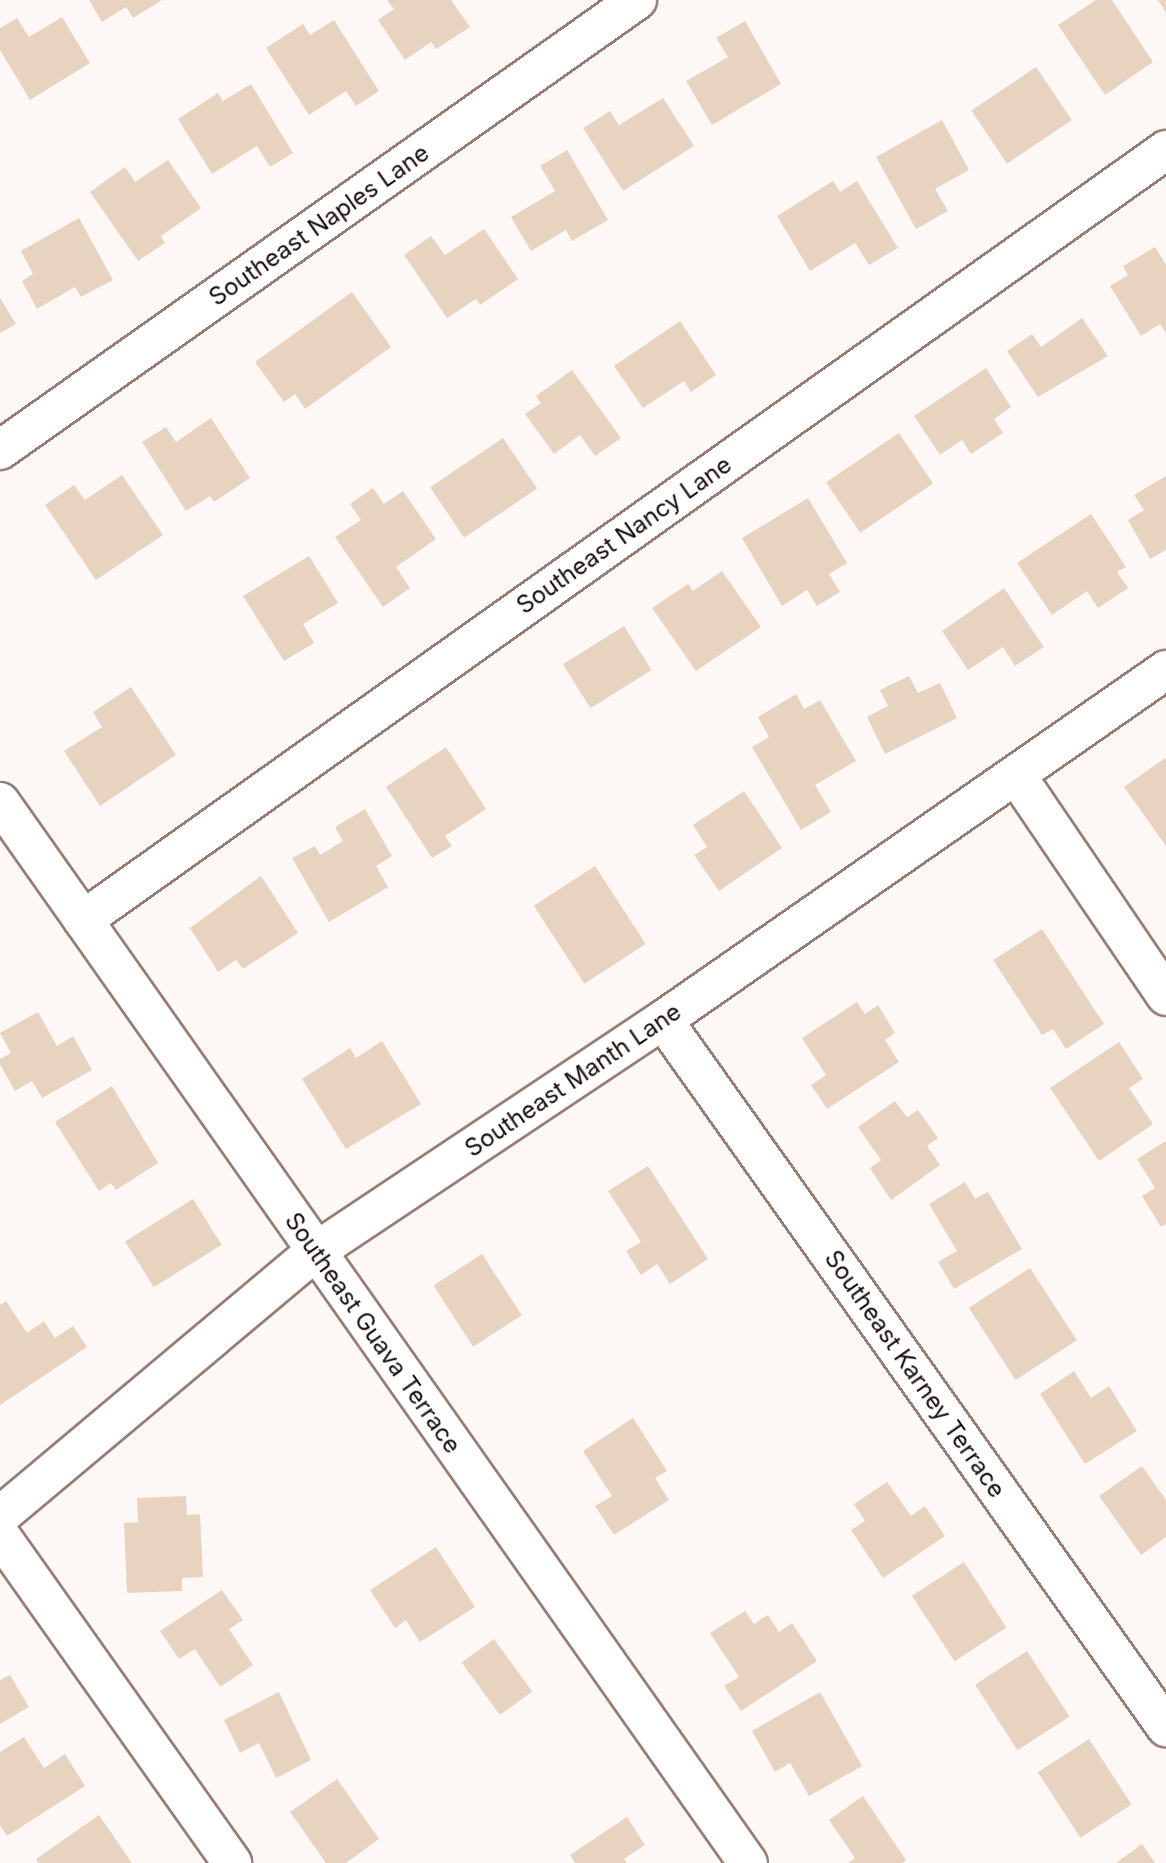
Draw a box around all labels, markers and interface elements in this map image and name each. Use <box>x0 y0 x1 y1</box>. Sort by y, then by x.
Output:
street label: Southeast Naples Lane <box>204 138 434 312</box>
street label: Southeast Nancy Lane <box>511 450 737 620</box>
street label: Southeast Manth Lane <box>460 997 686 1163</box>
street label: Southeast Guava Terrace <box>279 1207 467 1459</box>
street label: Southeast Karney Terrace <box>819 1245 1011 1503</box>

